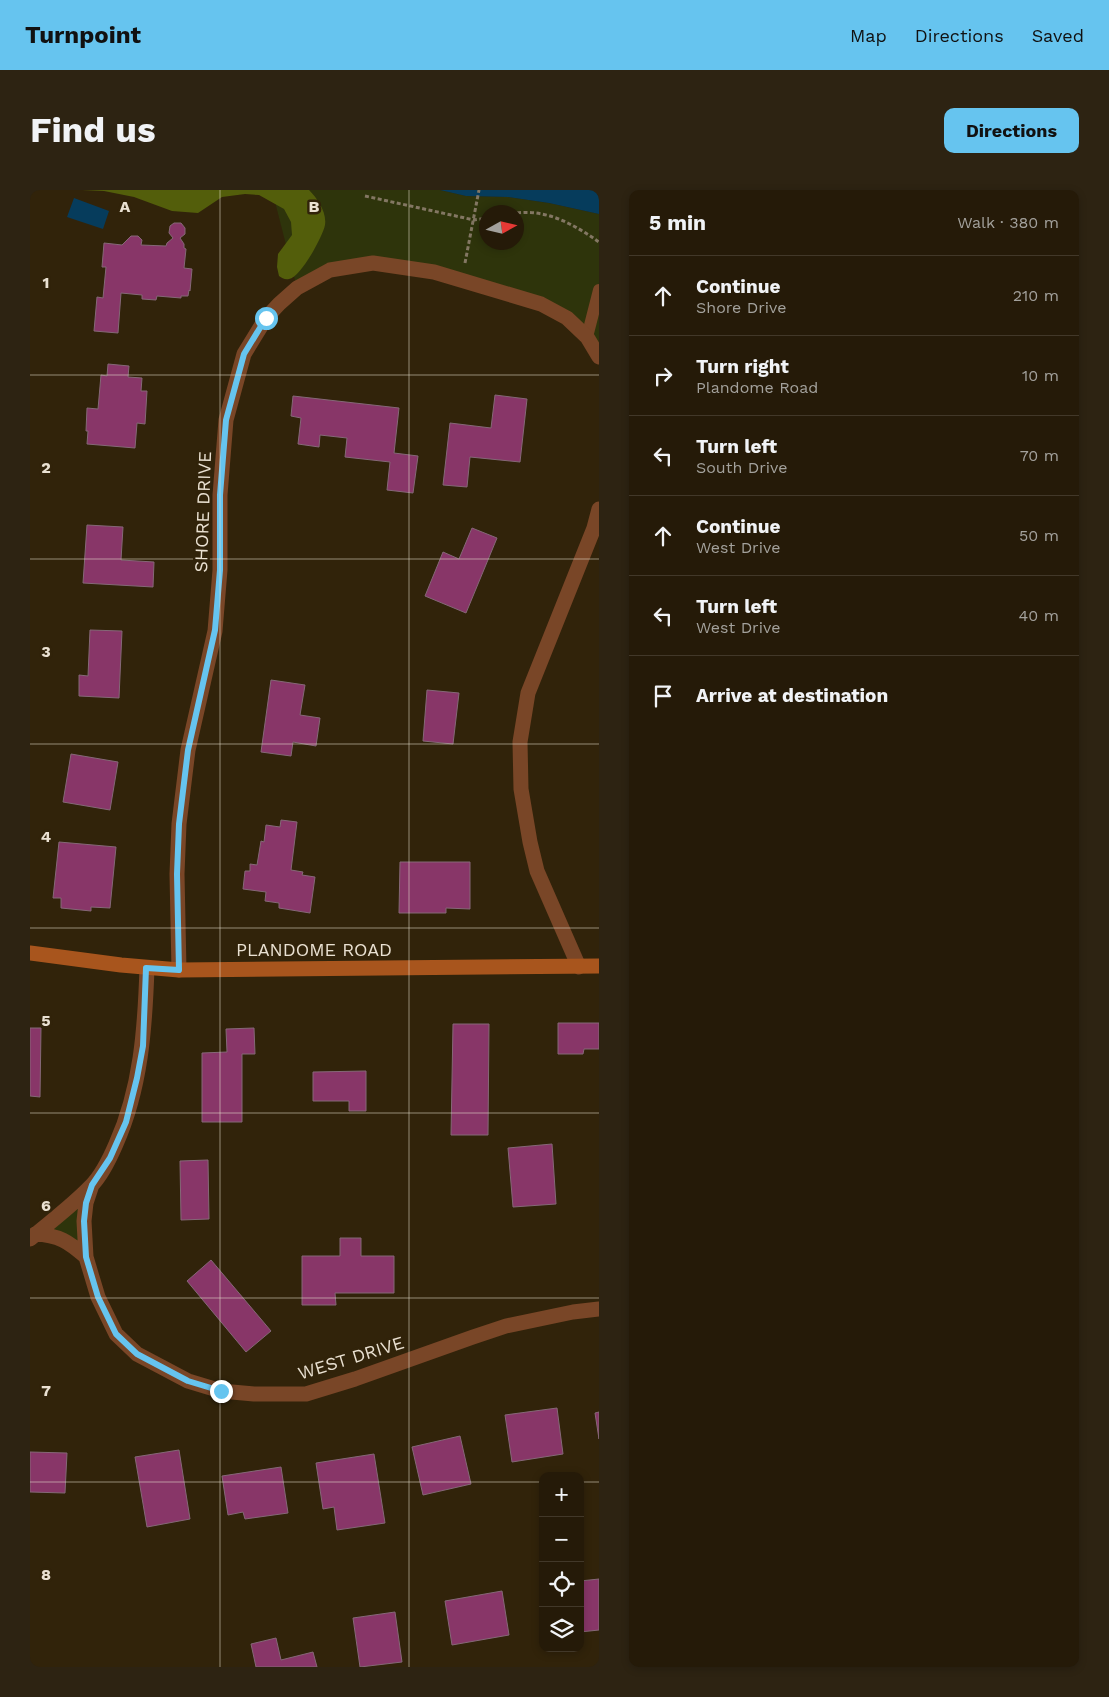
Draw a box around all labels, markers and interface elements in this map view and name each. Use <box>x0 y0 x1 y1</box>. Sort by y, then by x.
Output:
text: Turnpoint <box>25 21 141 49</box>
text: Map <box>850 25 887 46</box>
text: Directions <box>915 25 1004 46</box>
text: Saved <box>1032 25 1084 46</box>
button: Directions <box>944 108 1079 153</box>
text: Find us <box>30 109 156 151</box>
text: A <box>120 197 131 216</box>
text: B <box>309 197 320 216</box>
north arrow <box>479 205 524 250</box>
text: 5 min <box>649 210 706 235</box>
text: Walk · 380 m <box>957 213 1059 232</box>
text: 1 <box>43 273 49 292</box>
text: Continue <box>696 275 780 298</box>
icon: ahead <box>649 282 677 310</box>
text: 210 m <box>1013 286 1059 305</box>
text: Shore Drive <box>696 298 787 317</box>
route start <box>255 307 278 330</box>
text: Turn right <box>696 355 789 378</box>
icon: right <box>649 362 677 390</box>
text: 10 m <box>1022 366 1059 385</box>
text: Plandome Road <box>696 378 818 397</box>
text: Turn left <box>696 435 777 458</box>
icon: left <box>649 442 677 470</box>
text: 70 m <box>1020 446 1059 465</box>
street label: SHORE DRIVE <box>190 451 215 573</box>
text: 2 <box>41 458 51 477</box>
text: South Drive <box>696 458 788 477</box>
text: Continue <box>696 515 780 538</box>
icon: ahead <box>649 522 677 550</box>
text: 50 m <box>1019 526 1059 545</box>
text: West Drive <box>696 538 780 557</box>
text: Turn left <box>696 595 777 618</box>
icon: left <box>649 602 677 630</box>
text: 40 m <box>1019 606 1059 625</box>
text: West Drive <box>696 618 780 637</box>
text: 3 <box>41 642 51 661</box>
icon: arrive <box>649 682 677 710</box>
text: Arrive at destination <box>696 684 888 707</box>
text: 4 <box>41 827 51 846</box>
street label: PLANDOME ROAD <box>236 939 392 960</box>
text: 5 <box>41 1011 51 1030</box>
text: 6 <box>41 1196 51 1215</box>
street label: WEST DRIVE <box>295 1331 406 1384</box>
route end <box>210 1380 233 1403</box>
text: 7 <box>41 1381 51 1400</box>
map controls <box>539 1472 584 1652</box>
button: + <box>539 1472 584 1517</box>
button: − <box>539 1517 584 1562</box>
button: locate <box>539 1562 584 1607</box>
text: 8 <box>41 1565 51 1584</box>
button: layers <box>539 1607 584 1652</box>

